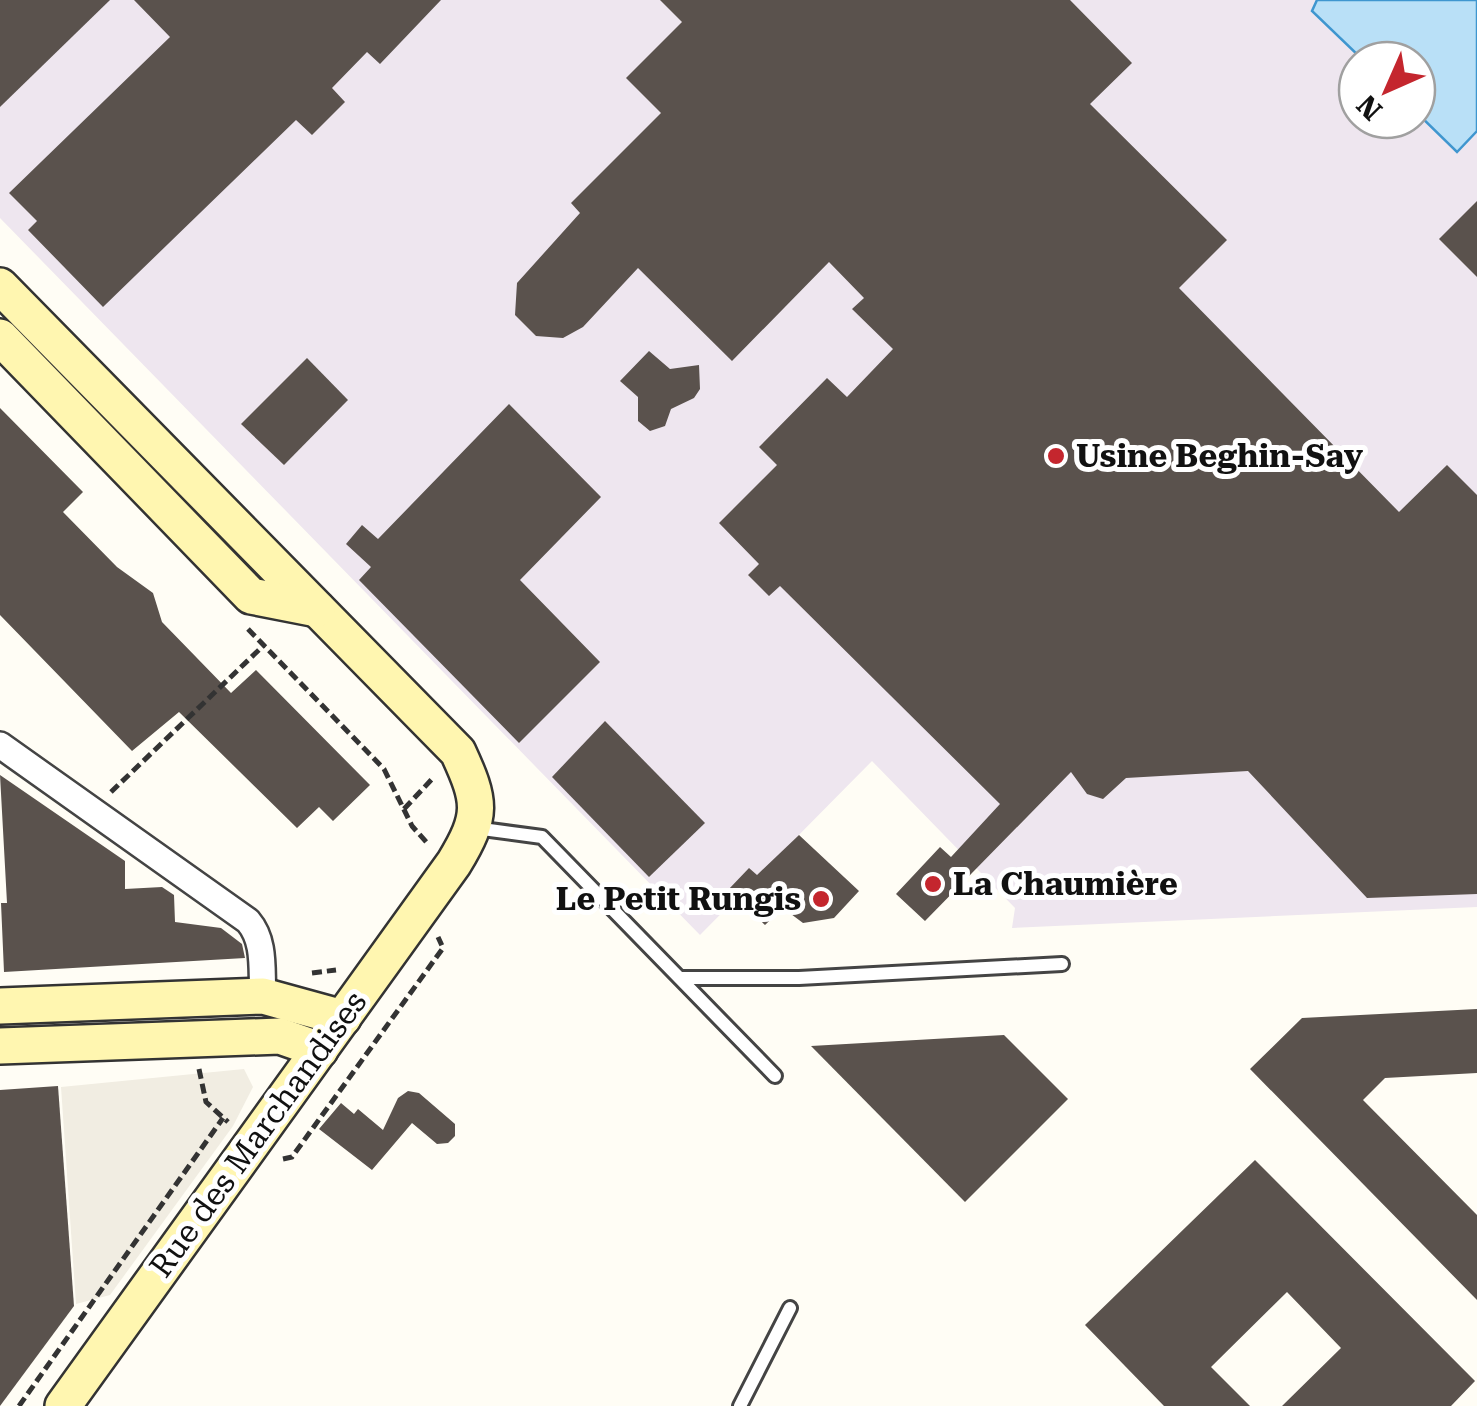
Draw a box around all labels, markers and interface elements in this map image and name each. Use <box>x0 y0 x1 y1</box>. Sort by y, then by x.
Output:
north arrow <box>1337 40 1437 140</box>
text: N <box>1350 88 1389 127</box>
place label: Usine Beghin-Say <box>1076 437 1364 475</box>
marker: Usine Beghin-Say <box>1045 445 1067 467</box>
place label: La Chaumière <box>953 865 1178 903</box>
marker: La Chaumière <box>922 873 944 895</box>
place label: Le Petit Rungis <box>556 880 801 918</box>
marker: Le Petit Rungis <box>810 888 832 910</box>
street label: Rue des Marchandises <box>141 984 375 1284</box>

